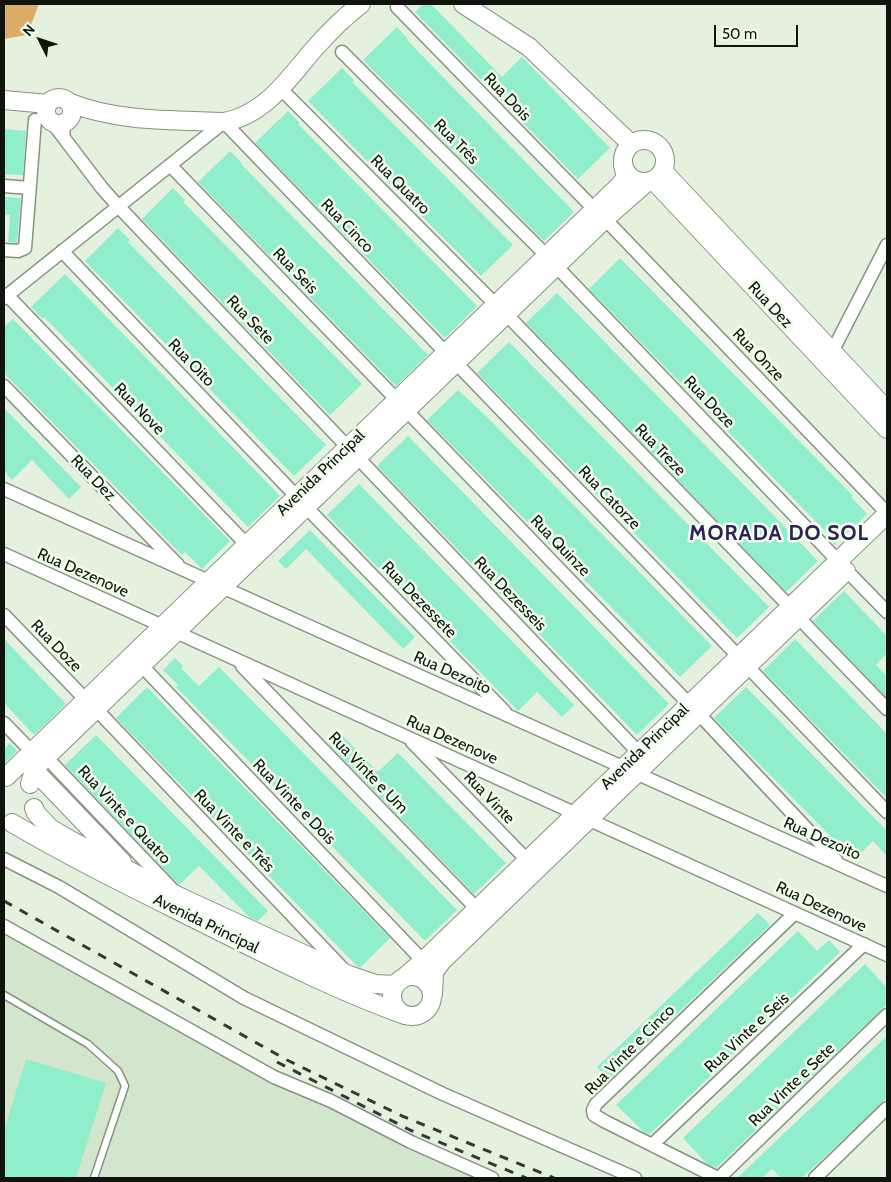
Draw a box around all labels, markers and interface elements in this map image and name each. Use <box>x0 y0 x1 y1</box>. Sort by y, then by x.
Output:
north arrow <box>15 15 65 65</box>
scale bar <box>716 15 800 47</box>
text: N <box>19 21 39 40</box>
text: 50 m <box>722 25 757 43</box>
street label: Rua Dois <box>479 69 535 125</box>
street label: Rua Três <box>429 115 483 169</box>
street label: Rua Quatro <box>366 151 434 219</box>
street label: Rua Cinco <box>317 195 377 257</box>
street label: Rua Seis <box>268 244 322 298</box>
street label: Rua Dez <box>744 278 796 332</box>
street label: Rua Sete <box>222 292 278 348</box>
street label: Rua Onze <box>728 325 788 385</box>
street label: Rua Oito <box>164 335 218 391</box>
street label: Rua Doze <box>680 372 738 432</box>
street label: Rua Nove <box>110 379 168 439</box>
street label: Rua Treze <box>631 420 689 480</box>
street label: Avenida Principal <box>273 426 369 520</box>
street label: Rua Dez <box>67 451 119 505</box>
street label: Rua Catorze <box>574 462 644 534</box>
street label: Rua Quinze <box>526 511 594 581</box>
district label: MORADA DO SOL <box>687 521 871 547</box>
street label: Rua Dezenove <box>34 544 132 602</box>
street label: Rua Dezesseis <box>470 553 550 635</box>
street label: Rua Dezessete <box>378 558 460 642</box>
street label: Rua Doze <box>27 616 85 676</box>
street label: Rua Dezoito <box>410 647 494 699</box>
street label: Avenida Principal <box>597 700 693 794</box>
street label: Rua Dezenove <box>403 711 501 769</box>
street label: Rua Vinte e Um <box>324 728 412 818</box>
street label: Rua Vinte e Dois <box>249 755 339 849</box>
street label: Rua Vinte e Quatro <box>73 762 175 868</box>
street label: Rua Vinte <box>459 768 519 828</box>
street label: Rua Vinte e Três <box>190 786 278 876</box>
street label: Rua Dezoito <box>780 813 864 865</box>
street label: Rua Dezenove <box>773 878 869 936</box>
street label: Avenida Principal <box>150 890 262 958</box>
street label: Rua Vinte e Seis <box>701 989 793 1077</box>
street label: Rua Vinte e Cinco <box>581 1001 679 1099</box>
street label: Rua Vinte e Sete <box>745 1039 839 1131</box>

